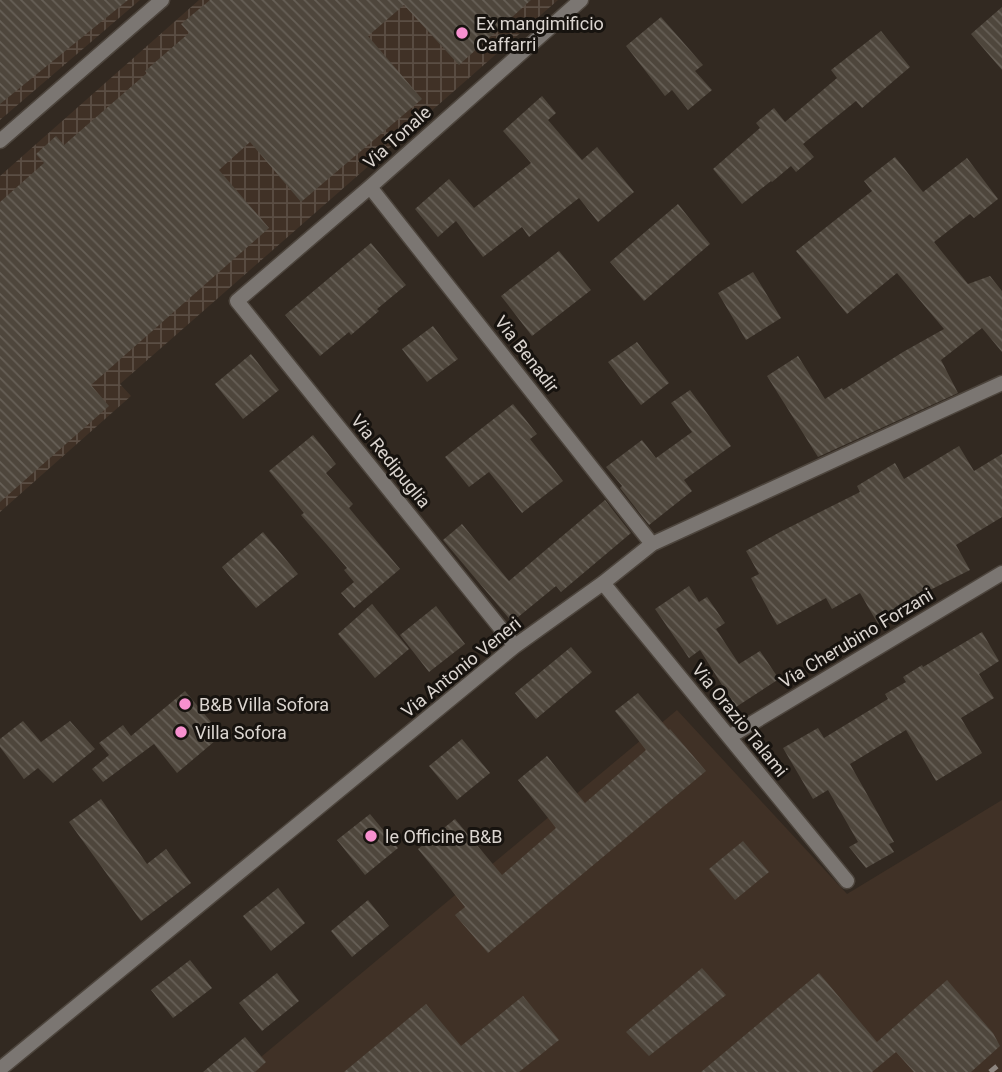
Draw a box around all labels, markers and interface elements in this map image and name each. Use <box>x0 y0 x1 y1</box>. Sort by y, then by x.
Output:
place label: Ex mangimificio Caffarri <box>476 13 604 55</box>
marker: Ex mangimificio Caffarri <box>454 25 470 41</box>
street label: Via Tonale <box>359 101 435 173</box>
street label: Via Benadir <box>491 312 563 396</box>
street label: Via Redipuglia <box>347 410 435 512</box>
street label: Via Cherubino Forzani <box>775 584 937 692</box>
street label: Via Antonio Veneri <box>397 612 525 722</box>
street label: Via Orazio Talami <box>688 659 792 781</box>
place label: B&B Villa Sofora <box>199 694 329 715</box>
marker: B&B Villa Sofora <box>177 696 193 712</box>
place label: Villa Sofora <box>195 722 287 743</box>
marker: Villa Sofora <box>173 724 189 740</box>
place label: le Officine B&B <box>385 826 503 847</box>
marker: le Officine B&B <box>363 828 379 844</box>

